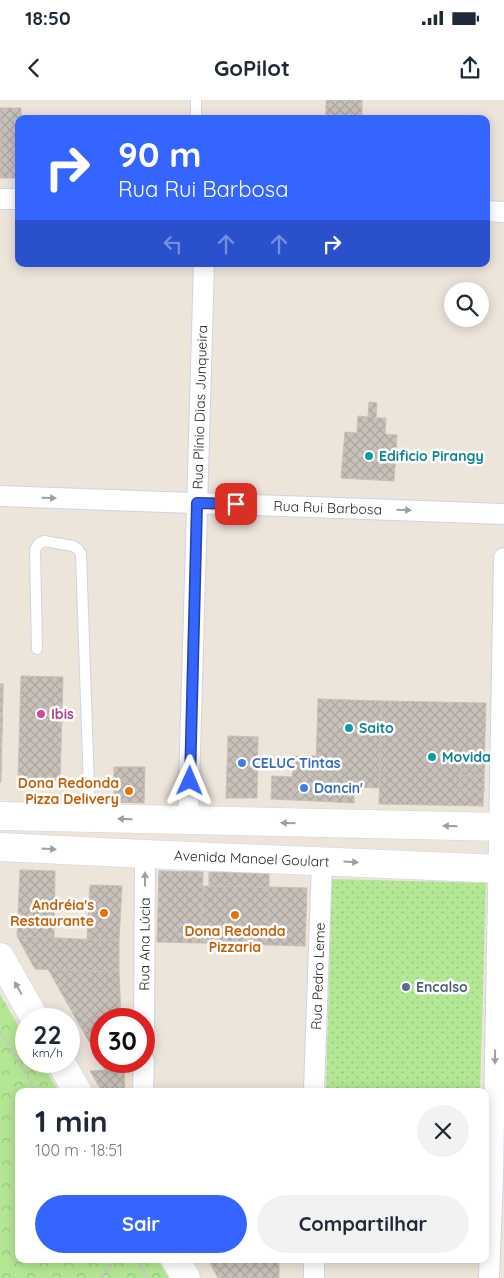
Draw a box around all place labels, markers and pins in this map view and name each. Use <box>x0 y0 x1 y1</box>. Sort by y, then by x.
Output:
place label: Edificio Pirangy <box>379 447 484 465</box>
marker: Edificio Pirangy <box>363 450 375 462</box>
pin <box>215 483 257 525</box>
place label: Ibis <box>51 705 74 723</box>
marker: Ibis <box>35 708 47 720</box>
place label: Saito <box>359 719 394 737</box>
marker: Saito <box>343 722 355 734</box>
place label: Movida <box>442 748 491 766</box>
marker: Movida <box>426 751 438 763</box>
place label: CELUC Tintas <box>252 754 341 772</box>
marker: CELUC Tintas <box>236 757 248 769</box>
place label: Dona Redonda Pizza Delivery <box>18 774 119 808</box>
place label: Dancin' <box>314 779 363 797</box>
marker: Dancin' <box>298 782 310 794</box>
marker: Dona Redonda Pizza Delivery <box>123 785 135 797</box>
place label: Andréia's Restaurante <box>10 896 94 930</box>
marker: Andréia's Restaurante <box>98 907 110 919</box>
marker: Dona Redonda Pizzaria <box>229 909 241 921</box>
place label: Dona Redonda Pizzaria <box>184 922 286 956</box>
place label: Encalso <box>416 978 468 996</box>
marker: Encalso <box>400 981 412 993</box>

